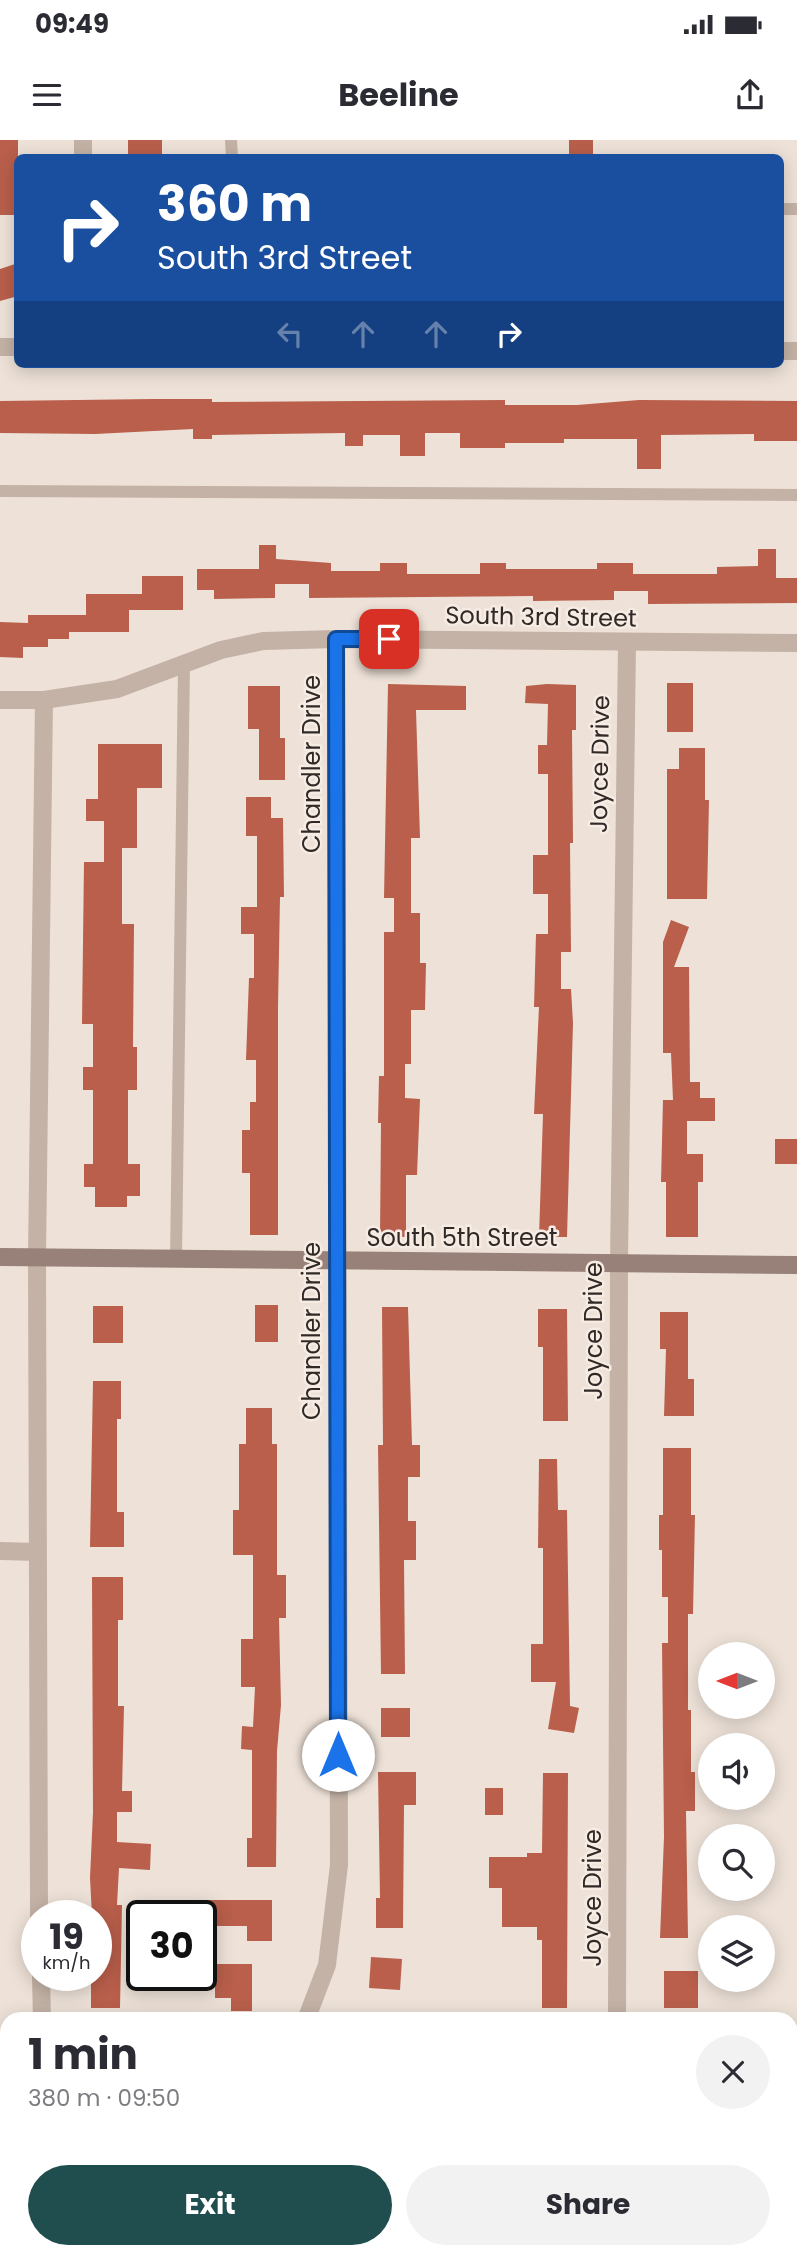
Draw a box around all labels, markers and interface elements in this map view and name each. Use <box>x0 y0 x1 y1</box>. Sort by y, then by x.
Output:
text: 09:49 <box>35 6 109 42</box>
text: Beeline <box>338 72 459 117</box>
icon: menu <box>28 76 66 114</box>
icon: share <box>731 76 769 114</box>
text: 360 m <box>157 170 312 238</box>
icon: right <box>42 182 133 273</box>
text: South 3rd Street <box>157 235 412 280</box>
icon: left <box>271 315 309 353</box>
icon: ahead <box>344 315 382 353</box>
icon: ahead <box>417 315 455 353</box>
icon: right <box>490 315 528 353</box>
street label: South 3rd Street <box>445 598 637 635</box>
pin <box>359 609 419 669</box>
icon: arrive <box>370 620 408 658</box>
street label: Chandler Drive <box>295 675 328 853</box>
street label: Joyce Drive <box>582 695 617 833</box>
street label: South 5th Street <box>366 1221 558 1254</box>
street label: Chandler Drive <box>295 1242 328 1420</box>
street label: Joyce Drive <box>577 1262 610 1400</box>
north arrow <box>698 1642 775 1718</box>
map controls <box>698 1642 775 1992</box>
position arrow <box>301 1718 375 1792</box>
button: sound <box>698 1733 775 1810</box>
button: search <box>698 1824 775 1901</box>
street label: Joyce Drive <box>576 1829 609 1967</box>
speed limit sign: 30 <box>126 1900 217 1991</box>
text: 19 <box>49 1912 84 1961</box>
button: layers <box>698 1915 775 1992</box>
text: km/h <box>43 1950 90 1975</box>
text: 1 min <box>28 2025 138 2084</box>
button: close <box>696 2035 770 2109</box>
text: 380 m · 09:50 <box>28 2082 180 2114</box>
button: Exit <box>28 2165 392 2245</box>
button: Share <box>406 2165 770 2245</box>

